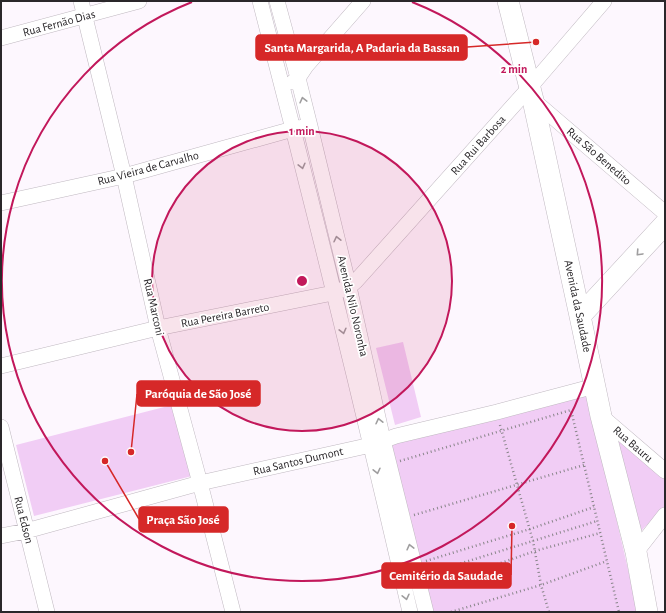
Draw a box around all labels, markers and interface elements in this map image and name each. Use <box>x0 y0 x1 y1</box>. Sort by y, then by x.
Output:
street label: Rua Fernão Dias <box>21 8 97 38</box>
callout: Santa Margarida, A Padaria da Bassan <box>256 35 467 60</box>
text: Santa Margarida, A Padaria da Bassan <box>264 42 460 55</box>
text: 2 min <box>501 63 527 75</box>
one-way arrow <box>300 96 308 103</box>
street label: Rua Rui Barbosa <box>448 113 508 177</box>
text: 1 min <box>289 125 315 137</box>
street label: Rua São Benedito <box>564 125 634 187</box>
street label: Rua Vieira de Carvalho <box>96 149 200 187</box>
one-way arrow <box>298 163 306 170</box>
one-way arrow <box>333 236 342 243</box>
one-way arrow <box>636 248 643 255</box>
street label: Avenida Nilo Noronha <box>336 254 371 358</box>
street label: Avenida da Saudade <box>562 259 594 353</box>
centre of rings <box>295 274 309 288</box>
street label: Rua Marconi <box>142 277 166 337</box>
street label: Rua Pereira Barreto <box>180 301 270 329</box>
one-way arrow <box>338 327 347 334</box>
callout: Paróquia de São José <box>137 381 260 406</box>
text: Paróquia de São José <box>145 388 251 401</box>
one-way arrow <box>375 418 384 425</box>
street label: Rua Bauru <box>611 424 655 464</box>
street label: Rua Santos Dumont <box>252 445 344 477</box>
one-way arrow <box>372 467 381 474</box>
street label: Rua Edson <box>12 495 36 545</box>
callout: Praça São José <box>139 507 228 532</box>
text: Praça São José <box>146 514 220 527</box>
one-way arrow <box>406 544 415 551</box>
callout: Cemitério da Saudade <box>382 563 511 588</box>
text: Cemitério da Saudade <box>389 570 503 583</box>
one-way arrow <box>402 594 410 600</box>

